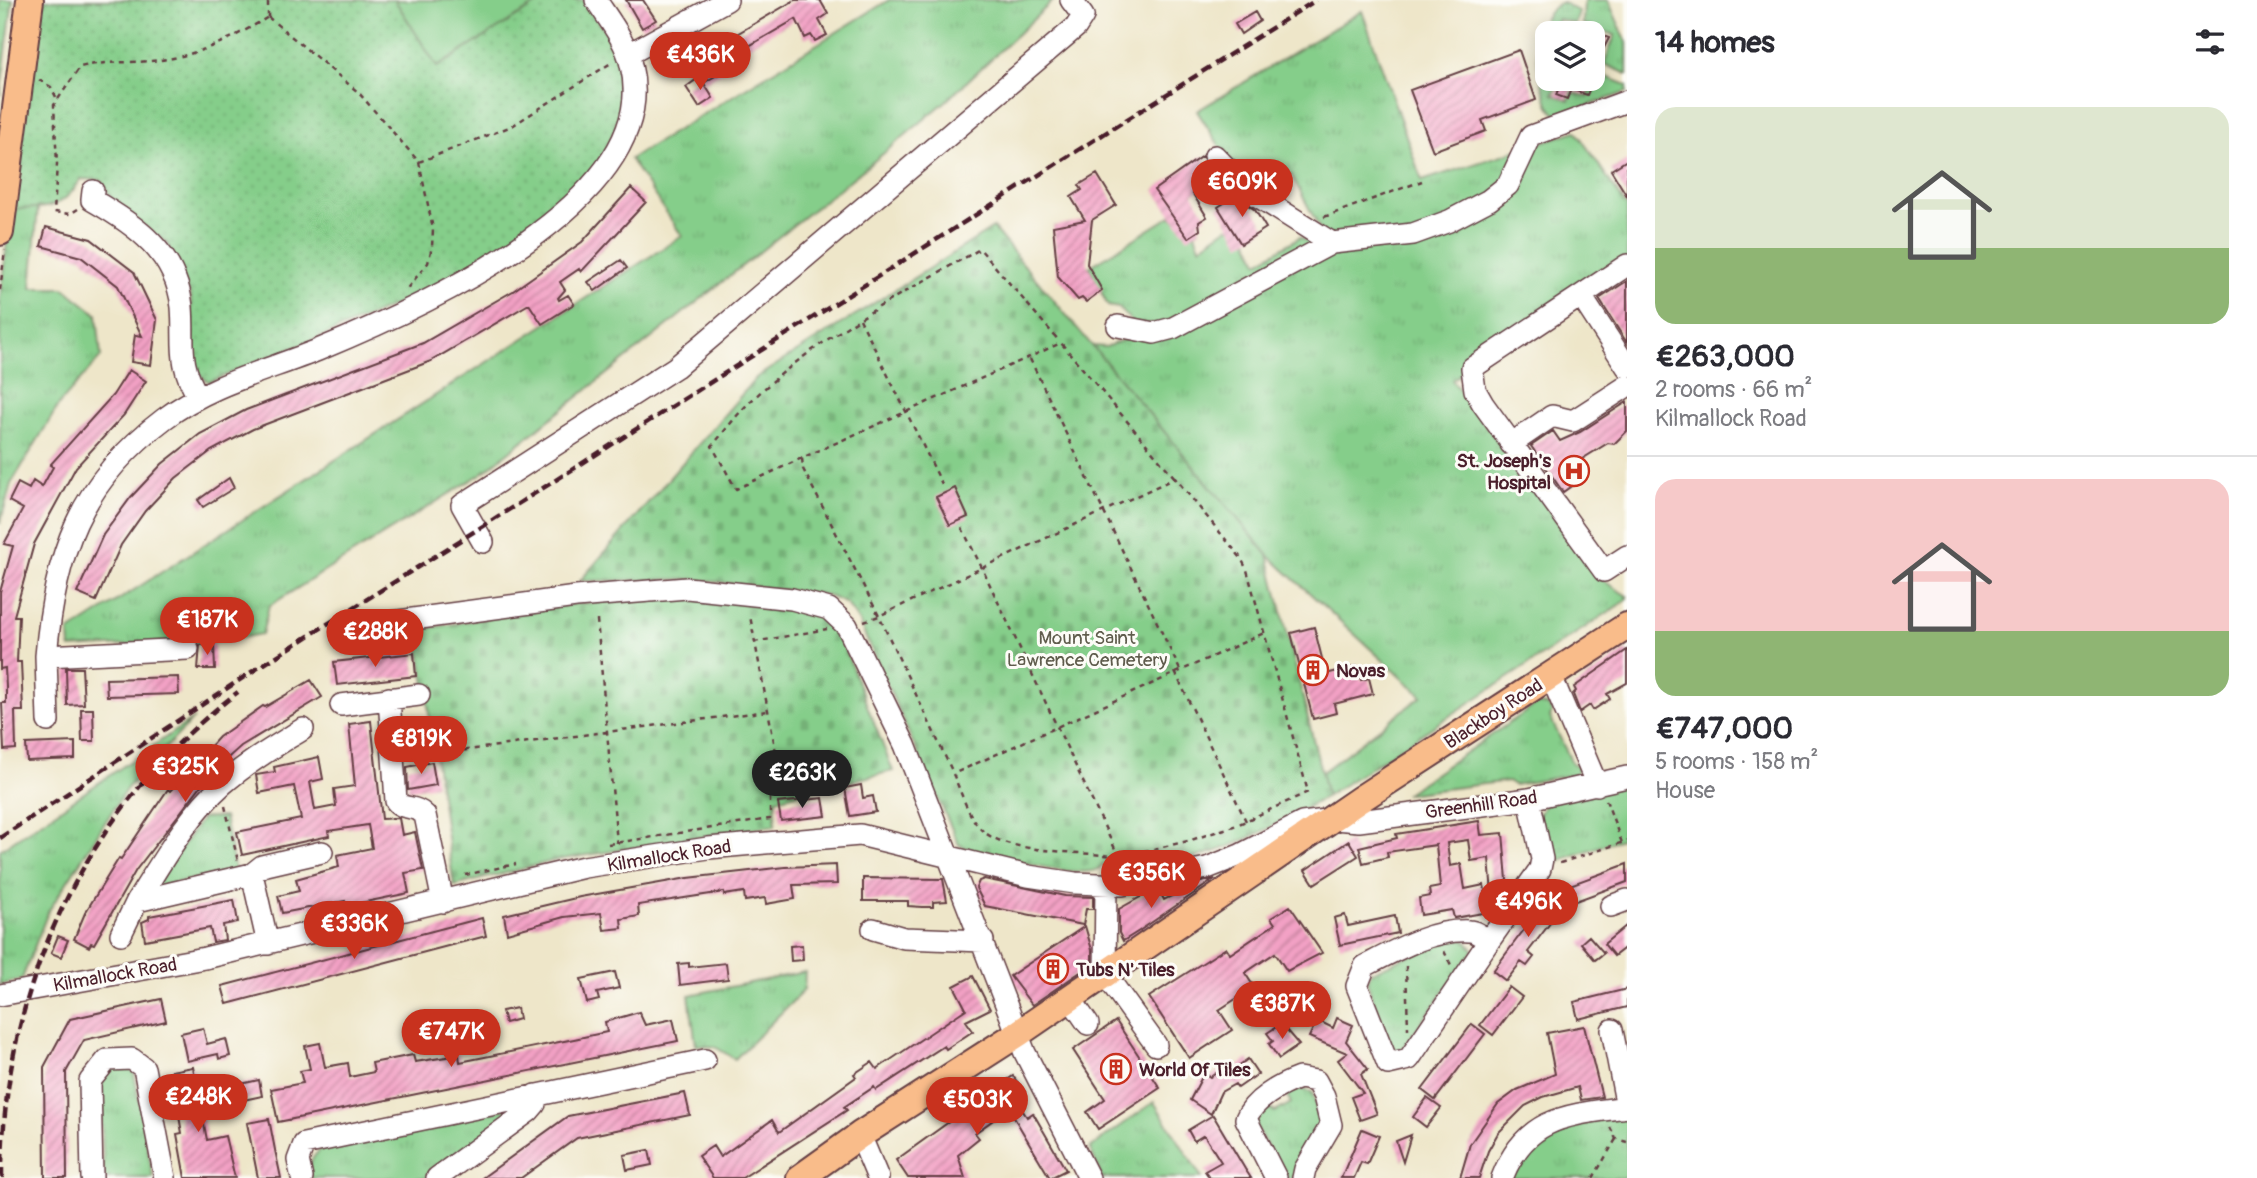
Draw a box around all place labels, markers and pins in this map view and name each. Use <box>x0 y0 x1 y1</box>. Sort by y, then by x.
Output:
pin: €436K <box>651 32 749 92</box>
pin: €609K <box>1193 160 1291 219</box>
place label: St. Joseph's Hospital <box>1457 449 1551 495</box>
hospital icon: St. Joseph's Hospital <box>1557 454 1591 488</box>
pin: €187K <box>158 598 256 657</box>
pin: €288K <box>326 610 424 669</box>
building icon: Novas <box>1296 653 1330 687</box>
place label: Novas <box>1336 659 1385 683</box>
pin: €819K <box>372 716 470 776</box>
pin: €325K <box>136 744 234 804</box>
pin: €263K <box>753 750 851 810</box>
pin: €356K <box>1102 850 1200 910</box>
pin: €496K <box>1479 880 1577 939</box>
pin: €336K <box>305 902 403 961</box>
building icon: Tubs N' Tiles <box>1036 952 1070 986</box>
place label: Tubs N' Tiles <box>1075 958 1175 982</box>
pin: €387K <box>1233 982 1331 1041</box>
pin: €747K <box>402 1010 500 1069</box>
building icon: World Of Tiles <box>1099 1052 1133 1086</box>
place label: World Of Tiles <box>1139 1058 1251 1082</box>
pin: €248K <box>149 1074 247 1134</box>
pin: €503K <box>928 1078 1026 1137</box>

